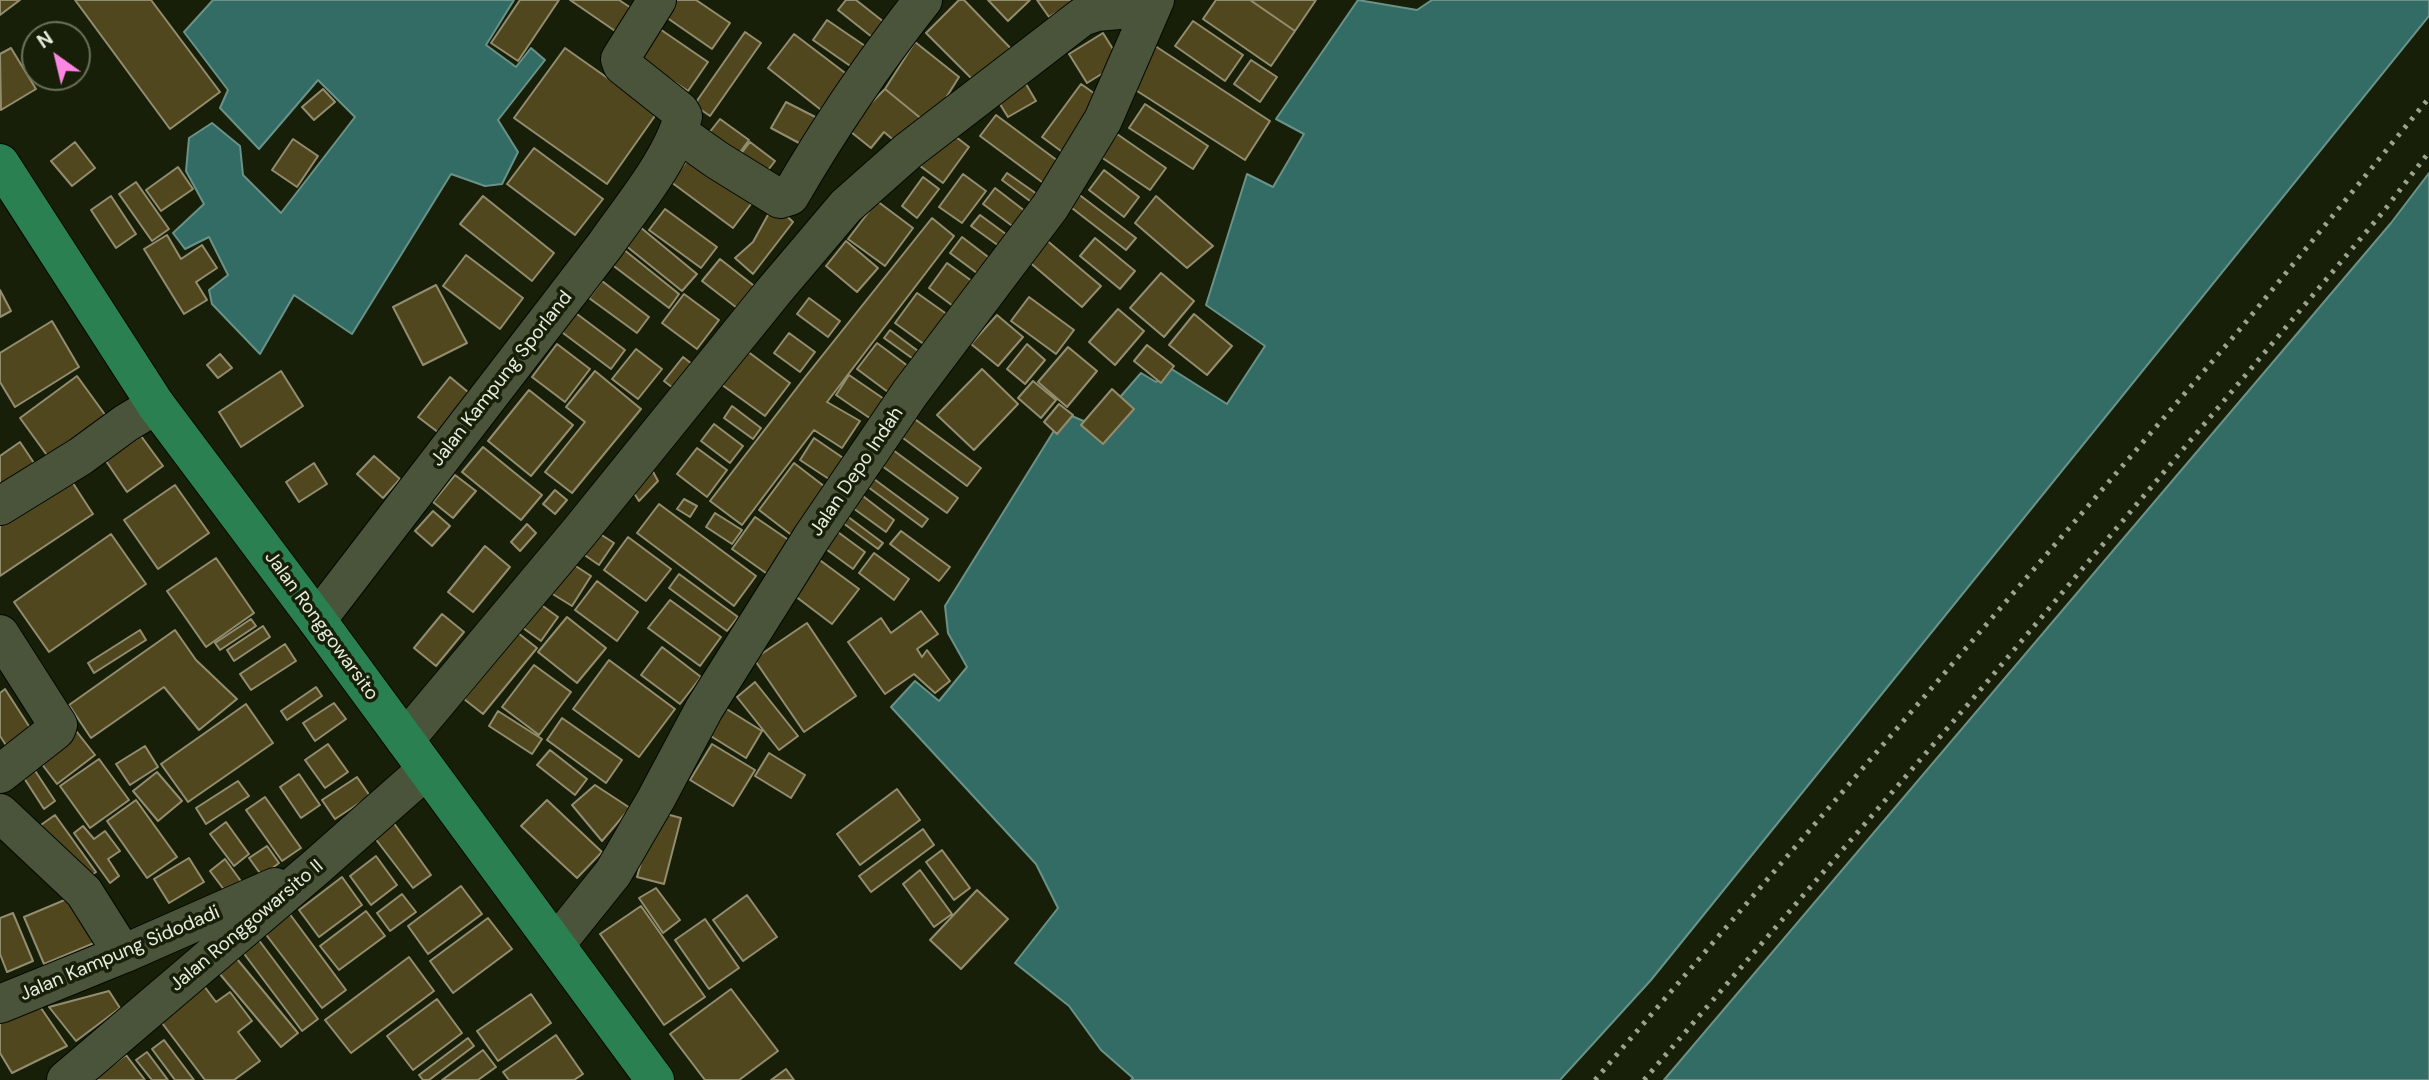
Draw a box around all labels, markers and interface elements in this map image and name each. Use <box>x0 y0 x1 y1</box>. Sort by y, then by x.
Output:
north arrow <box>21 21 91 91</box>
text: N <box>32 26 58 54</box>
street label: Jalan Kampung Sporland <box>426 287 578 471</box>
street label: Jalan Depo Indah <box>805 403 909 541</box>
street label: Jalan Ronggowarsito <box>259 547 383 705</box>
street label: Jalan Ronggowarsito II <box>166 855 328 997</box>
street label: Jalan Kampung Sidodadi <box>17 901 223 1007</box>

